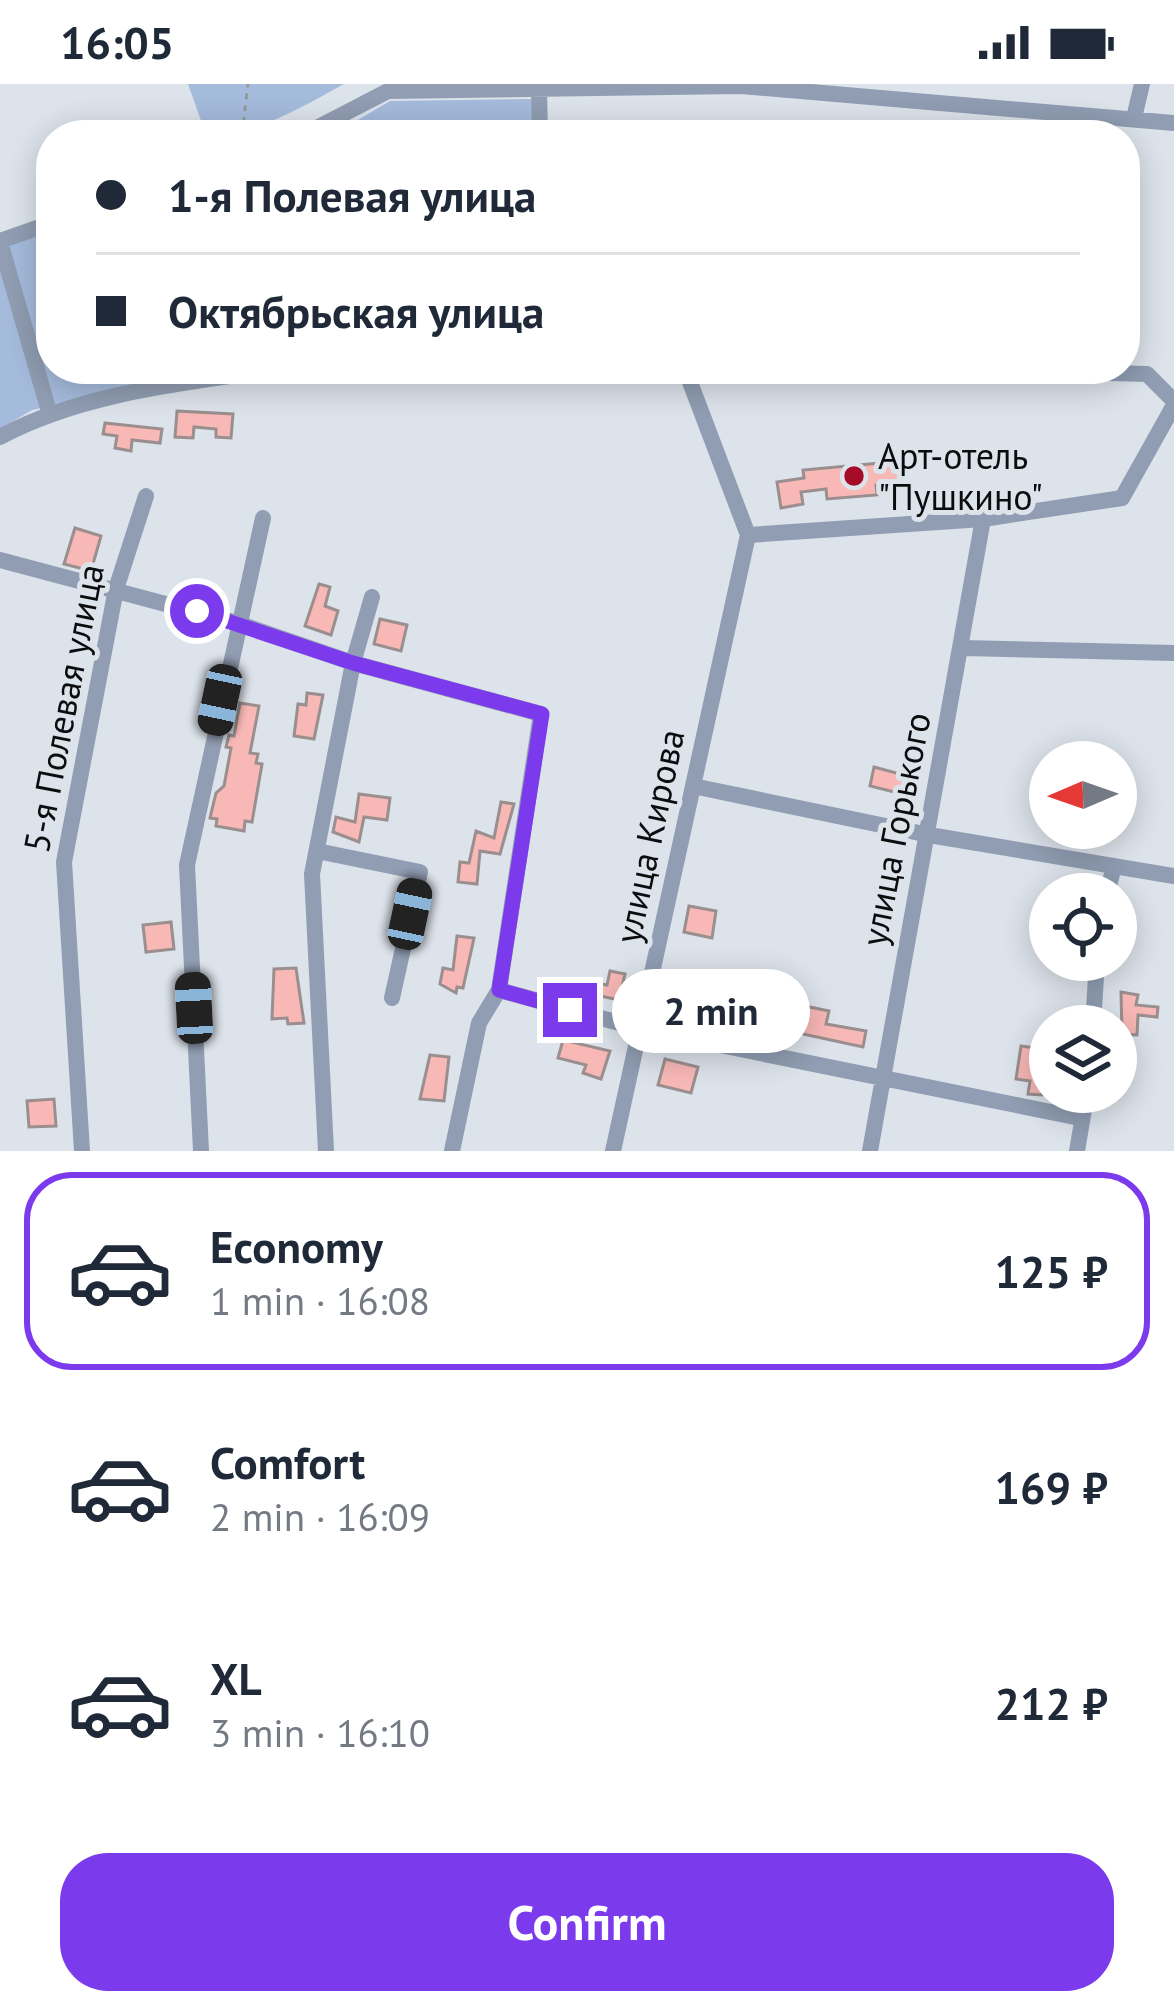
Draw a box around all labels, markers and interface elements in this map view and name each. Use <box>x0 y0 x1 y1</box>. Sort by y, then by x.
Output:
text: 16:05 <box>60 13 174 71</box>
text: 1-я Полевая улица <box>168 166 536 224</box>
text: Октябрьская улица <box>168 282 544 340</box>
place label: Арт-отель "Пушкино" <box>878 432 1043 520</box>
marker: Арт-отель "Пушкино" <box>841 463 867 489</box>
street label: 5-я Полевая улица <box>12 560 114 856</box>
route start <box>170 584 224 638</box>
car <box>195 661 245 739</box>
street label: улица Горького <box>849 708 941 950</box>
street label: улица Кирова <box>603 725 695 947</box>
north arrow <box>1029 741 1137 849</box>
map controls <box>1029 741 1137 1113</box>
button: locate <box>1029 873 1137 981</box>
car <box>385 875 435 953</box>
callout: 2 min <box>612 968 810 1052</box>
car <box>174 971 214 1045</box>
route end <box>543 983 597 1037</box>
text: 2 min <box>663 985 759 1036</box>
button: layers <box>1029 1005 1137 1113</box>
icon: car <box>66 1217 174 1325</box>
text: Economy <box>210 1217 383 1275</box>
text: 125 ₽ <box>995 1242 1108 1300</box>
text: 1 min · 16:08 <box>210 1275 430 1326</box>
icon: car <box>66 1433 174 1541</box>
text: Comfort <box>210 1433 365 1491</box>
text: 169 ₽ <box>995 1458 1108 1516</box>
text: 2 min · 16:09 <box>210 1491 430 1542</box>
icon: car <box>66 1649 174 1757</box>
text: XL <box>210 1649 262 1707</box>
text: 212 ₽ <box>995 1674 1108 1732</box>
text: 3 min · 16:10 <box>210 1707 430 1758</box>
button: Confirm <box>60 1853 1114 1991</box>

